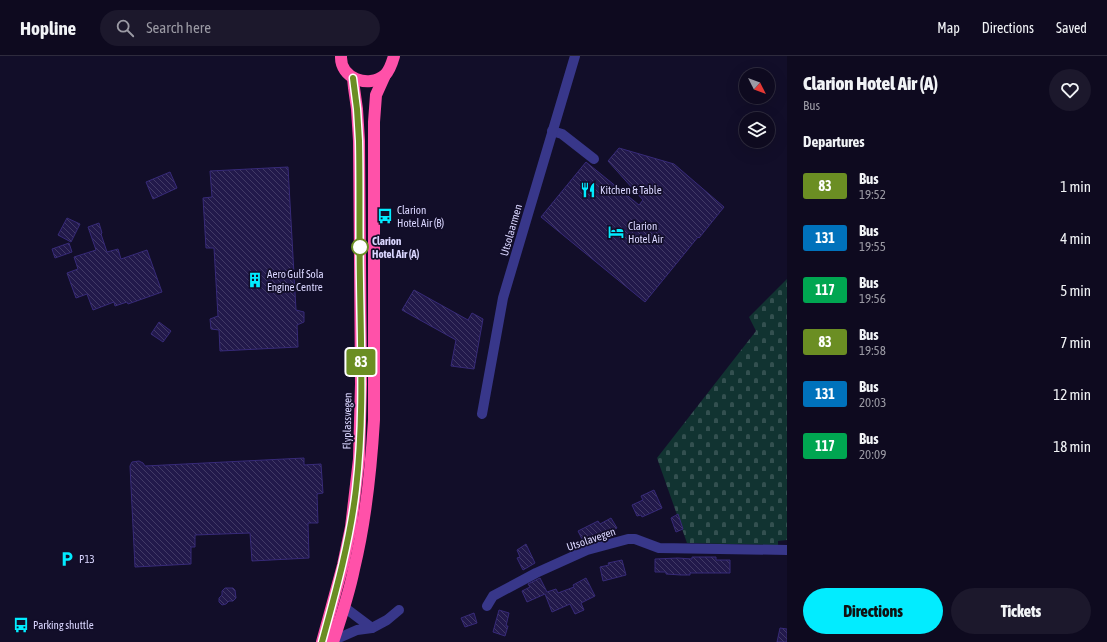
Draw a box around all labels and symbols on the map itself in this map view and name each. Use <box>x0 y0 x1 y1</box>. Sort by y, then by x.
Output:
north arrow <box>739 68 775 104</box>
restaurant icon: Kitchen & Table <box>579 181 597 199</box>
place label: Kitchen & Table <box>600 184 662 196</box>
street label: Utsolaarmen <box>498 203 524 257</box>
place label: Clarion Hotel Air (B) <box>397 204 445 229</box>
bus stop icon: Clarion Hotel Air (B) <box>376 207 394 225</box>
place label: Clarion Hotel Air <box>628 220 664 245</box>
hotel icon: Clarion Hotel Air <box>607 223 625 241</box>
place label: Clarion Hotel Air (A) <box>372 235 420 260</box>
marker: Clarion Hotel Air (A) <box>351 238 369 256</box>
place label: Aero Gulf Sola Engine Centre <box>267 268 324 293</box>
building icon: Aero Gulf Sola Engine Centre <box>246 271 264 289</box>
line badge: 83 <box>343 349 379 375</box>
street label: Flyplassvegen <box>341 392 353 450</box>
street label: Utsolavegen <box>565 525 617 553</box>
parking icon: P13 <box>58 550 76 568</box>
place label: P13 <box>79 553 95 565</box>
bus stop icon: Parking shuttle <box>12 616 30 634</box>
place label: Parking shuttle <box>33 619 94 631</box>

